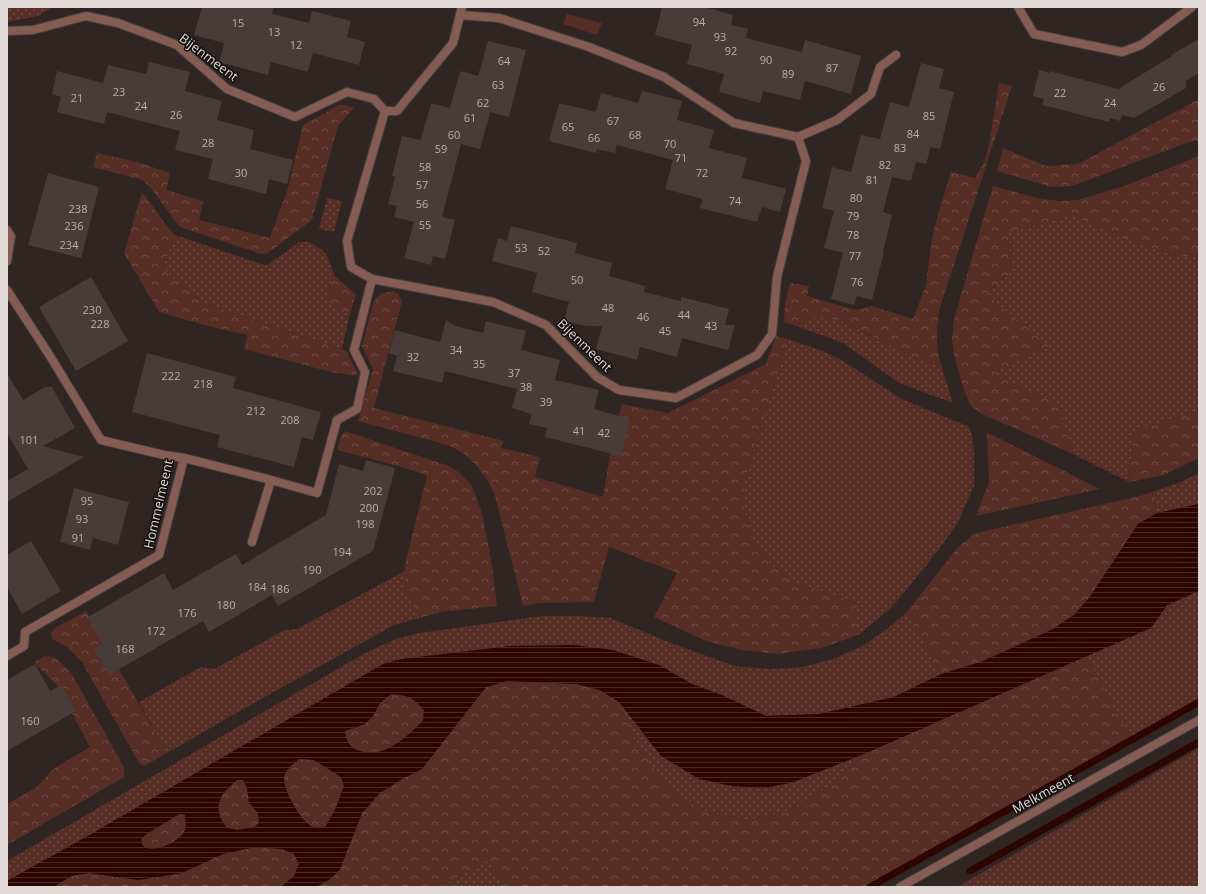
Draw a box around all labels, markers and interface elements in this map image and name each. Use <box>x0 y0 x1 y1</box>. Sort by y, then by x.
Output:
house number: 94 <box>693 14 706 29</box>
house number: 15 <box>232 15 244 30</box>
house number: 13 <box>268 24 280 39</box>
street label: Bijenmeent <box>176 29 242 85</box>
house number: 93 <box>714 29 726 44</box>
house number: 12 <box>290 37 302 52</box>
house number: 92 <box>725 43 737 58</box>
house number: 90 <box>760 52 772 67</box>
house number: 64 <box>498 53 511 68</box>
house number: 87 <box>826 60 838 75</box>
house number: 89 <box>782 66 794 81</box>
house number: 63 <box>492 77 504 92</box>
house number: 26 <box>1153 79 1165 94</box>
house number: 23 <box>113 84 125 99</box>
house number: 22 <box>1054 85 1066 100</box>
house number: 21 <box>71 90 83 105</box>
house number: 62 <box>477 95 489 110</box>
house number: 24 <box>1104 95 1117 110</box>
house number: 24 <box>135 98 148 113</box>
house number: 26 <box>170 107 182 122</box>
house number: 85 <box>923 108 935 123</box>
house number: 61 <box>464 110 476 125</box>
house number: 67 <box>607 113 619 128</box>
house number: 65 <box>562 119 574 134</box>
house number: 84 <box>907 126 920 141</box>
house number: 60 <box>448 127 460 142</box>
house number: 68 <box>629 127 641 142</box>
house number: 66 <box>588 130 600 145</box>
house number: 28 <box>202 135 214 150</box>
house number: 70 <box>664 136 676 151</box>
house number: 83 <box>894 140 906 155</box>
house number: 59 <box>435 141 447 156</box>
house number: 71 <box>675 150 687 165</box>
house number: 82 <box>879 157 891 172</box>
house number: 58 <box>419 159 431 174</box>
house number: 30 <box>235 165 247 180</box>
house number: 72 <box>696 165 708 180</box>
house number: 81 <box>866 172 878 187</box>
house number: 57 <box>416 177 428 192</box>
house number: 80 <box>850 190 862 205</box>
house number: 74 <box>729 193 742 208</box>
house number: 56 <box>416 196 428 211</box>
house number: 238 <box>69 201 87 216</box>
house number: 79 <box>847 208 859 223</box>
house number: 55 <box>419 217 431 232</box>
house number: 236 <box>65 218 83 233</box>
house number: 78 <box>847 227 859 242</box>
house number: 234 <box>60 237 79 252</box>
house number: 53 <box>515 240 527 255</box>
house number: 52 <box>538 243 550 258</box>
house number: 77 <box>849 248 861 263</box>
house number: 50 <box>571 272 583 287</box>
house number: 76 <box>851 274 863 289</box>
house number: 48 <box>602 300 614 315</box>
house number: 230 <box>83 302 101 317</box>
house number: 44 <box>678 307 691 322</box>
house number: 46 <box>637 309 649 324</box>
street label: Bijenmeent <box>554 314 617 376</box>
house number: 228 <box>91 316 109 331</box>
house number: 43 <box>705 318 717 333</box>
house number: 45 <box>659 323 671 338</box>
house number: 34 <box>450 342 463 357</box>
house number: 32 <box>407 349 419 364</box>
house number: 35 <box>473 356 485 371</box>
house number: 37 <box>508 365 520 380</box>
house number: 222 <box>162 368 180 383</box>
house number: 218 <box>194 376 212 391</box>
house number: 38 <box>520 379 532 394</box>
house number: 39 <box>540 394 552 409</box>
house number: 212 <box>247 403 265 418</box>
house number: 208 <box>281 412 299 427</box>
house number: 41 <box>573 423 585 438</box>
house number: 42 <box>598 425 610 440</box>
house number: 101 <box>20 432 38 447</box>
street label: Hommelmeent <box>139 457 177 551</box>
house number: 202 <box>364 483 382 498</box>
house number: 95 <box>81 493 93 508</box>
house number: 200 <box>360 500 378 515</box>
house number: 93 <box>76 511 88 526</box>
house number: 198 <box>356 516 374 531</box>
house number: 91 <box>72 530 84 545</box>
house number: 194 <box>333 544 352 559</box>
house number: 190 <box>303 562 321 577</box>
house number: 184 <box>248 579 267 594</box>
house number: 186 <box>271 581 289 596</box>
house number: 180 <box>217 597 235 612</box>
house number: 176 <box>178 605 196 620</box>
house number: 172 <box>147 623 165 638</box>
house number: 168 <box>116 641 134 656</box>
house number: 160 <box>21 713 39 728</box>
street label: Melkmeent <box>1009 768 1078 817</box>

